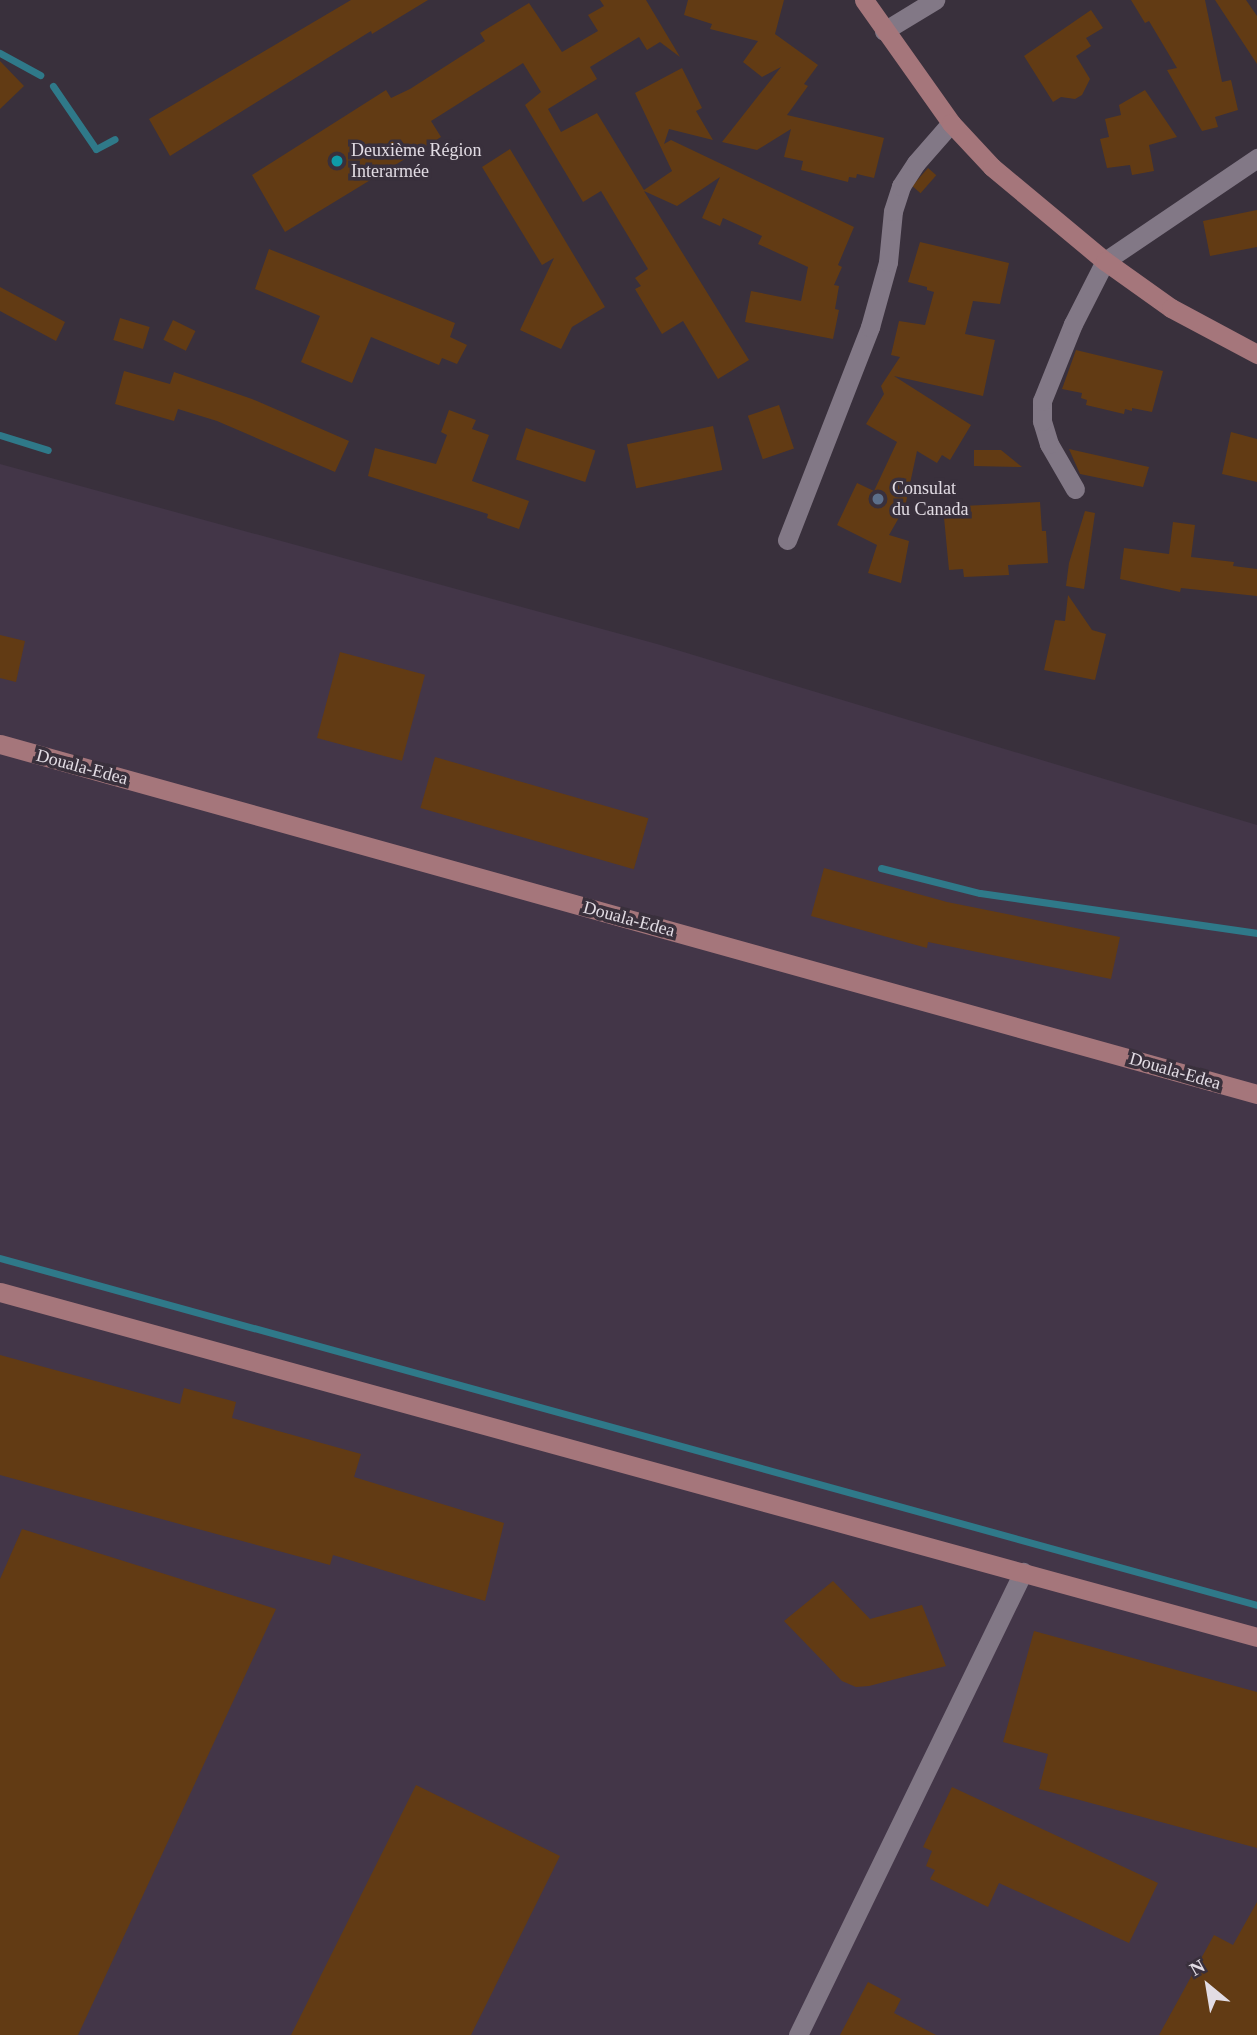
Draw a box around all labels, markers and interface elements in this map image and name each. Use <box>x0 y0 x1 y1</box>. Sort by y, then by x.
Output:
place label: Deuxième Région Interarmée <box>351 140 481 182</box>
marker: Deuxième Région Interarmée <box>329 153 345 169</box>
place label: Consulat du Canada <box>892 478 968 520</box>
marker: Consulat du Canada <box>870 491 886 507</box>
street label: Douala-Edea <box>34 744 130 790</box>
street label: Douala-Edea <box>581 896 677 942</box>
street label: Douala-Edea <box>1127 1048 1223 1094</box>
north arrow <box>1173 1951 1243 2021</box>
text: N <box>1186 1955 1208 1980</box>

